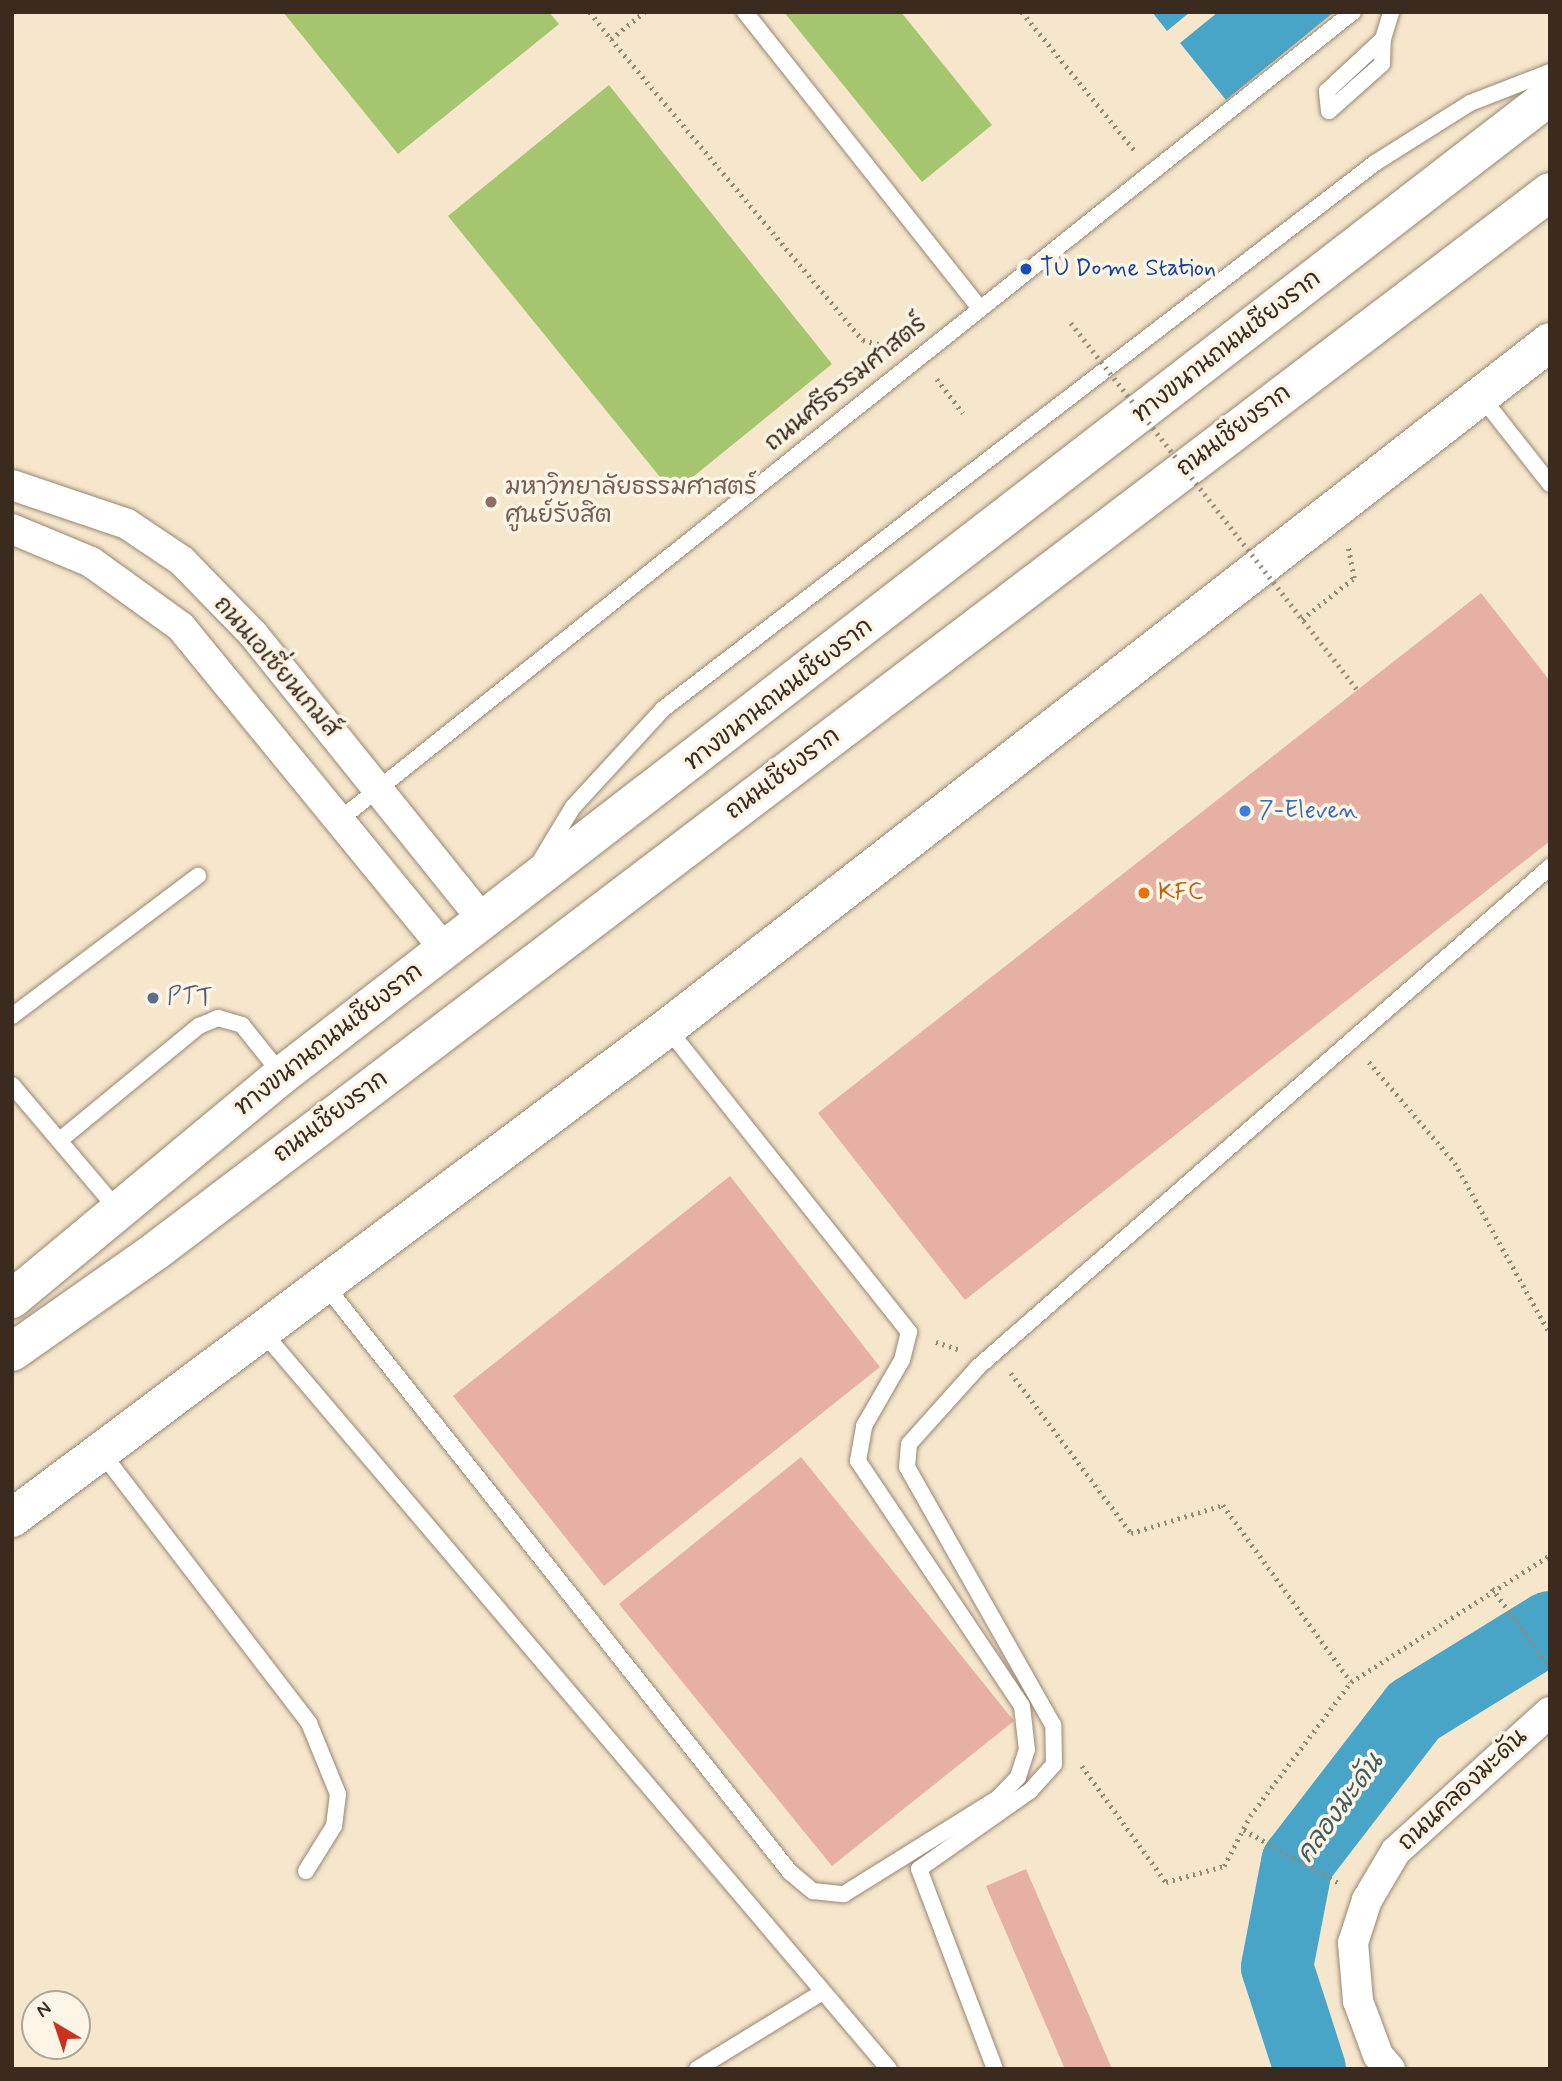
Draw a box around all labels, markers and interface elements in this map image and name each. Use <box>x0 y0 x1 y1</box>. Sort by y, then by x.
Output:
place label: TU Dome Station <box>1040 255 1214 283</box>
marker: TU Dome Station <box>1018 261 1034 277</box>
street label: ทางขนานถนนเชียงราก <box>1127 264 1327 430</box>
street label: ถนนศรีธรรมศาสตร์ <box>759 310 933 458</box>
street label: ถนนเชียงราก <box>1171 379 1297 483</box>
place label: มหาวิทยาลัยธรรมศาสตร์ ศูนย์รังสิต <box>505 474 757 530</box>
marker: มหาวิทยาลัยธรรมศาสตร์ ศูนย์รังสิต <box>483 494 499 510</box>
street label: ถนนเอเซี่ยนเกมส์ <box>207 591 345 743</box>
street label: ทางขนานถนนเชียงราก <box>679 612 879 778</box>
street label: ถนนเชียงราก <box>720 722 846 826</box>
place label: 7-Eleven <box>1259 797 1358 825</box>
marker: 7-Eleven <box>1237 803 1253 819</box>
place label: KFC <box>1158 879 1203 907</box>
marker: KFC <box>1136 885 1152 901</box>
street label: ทางขนานถนนเชียงราก <box>229 957 429 1123</box>
place label: PTT <box>167 984 213 1012</box>
marker: PTT <box>145 990 161 1006</box>
street label: ถนนเชียงราก <box>268 1065 394 1169</box>
street label: ถนนคลองมะดัน <box>1392 1723 1534 1857</box>
water label: คลองมะดัน <box>1291 1748 1391 1870</box>
north arrow <box>21 1990 91 2060</box>
text: N <box>31 1996 57 2024</box>

